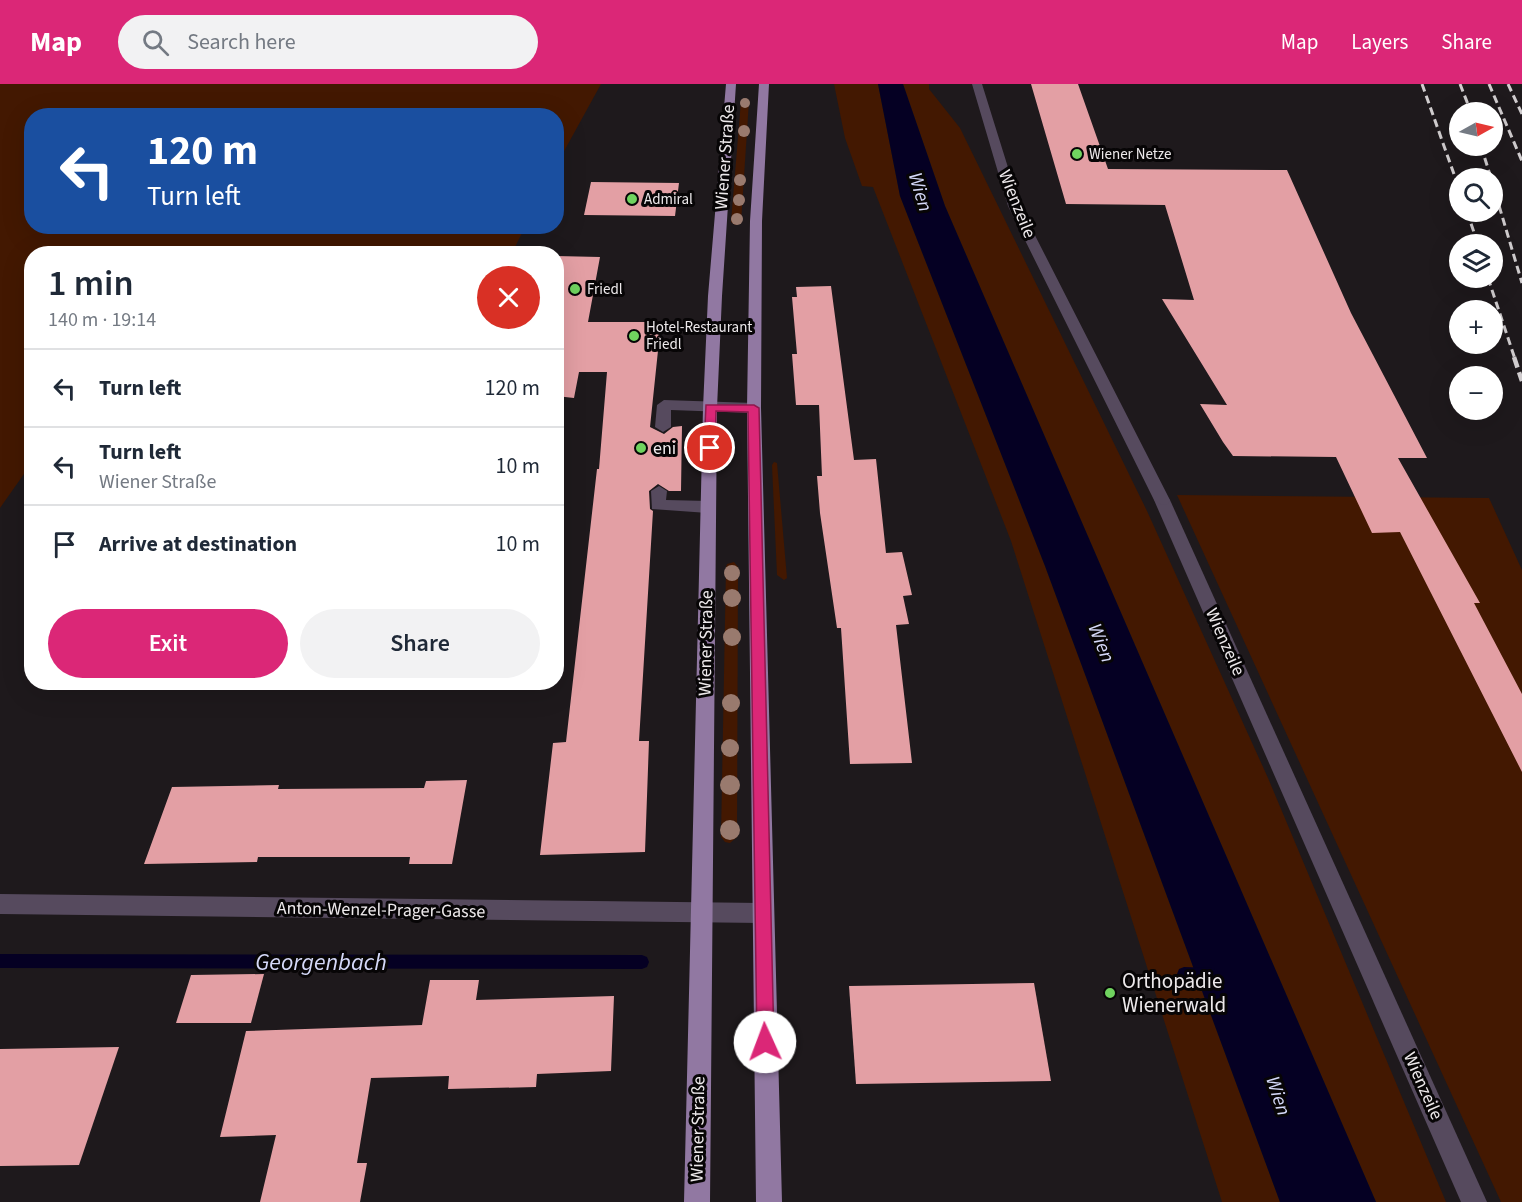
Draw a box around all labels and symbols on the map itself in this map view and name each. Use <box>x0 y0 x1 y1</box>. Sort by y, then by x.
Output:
north arrow <box>1449 102 1503 156</box>
street label: Wiener Straße <box>709 103 741 211</box>
place label: Wiener Netze <box>1089 144 1172 165</box>
marker: Wiener Netze <box>1070 147 1084 161</box>
street label: Wienzeile <box>992 166 1042 242</box>
water label: Wien <box>901 169 939 215</box>
place label: Admiral <box>644 189 693 210</box>
marker: Admiral <box>625 192 639 206</box>
place label: Friedl <box>587 279 623 300</box>
marker: Friedl <box>568 282 582 296</box>
place label: Hotel-Restaurant Friedl <box>646 317 752 355</box>
marker: Hotel-Restaurant Friedl <box>627 329 641 343</box>
pin <box>684 422 735 473</box>
place label: eni <box>653 436 676 461</box>
marker: eni <box>634 441 648 455</box>
street label: Wiener Straße <box>693 590 719 696</box>
street label: Wienzeile <box>1199 604 1251 680</box>
water label: Wien <box>1081 619 1121 667</box>
street label: Anton-Wenzel-Prager-Gasse <box>277 896 485 924</box>
water label: Georgenbach <box>255 945 387 980</box>
place label: Orthopädie Wienerwald <box>1122 966 1226 1020</box>
marker: Orthopädie Wienerwald <box>1103 986 1117 1000</box>
position arrow <box>733 1010 797 1074</box>
street label: Wienzeile <box>1397 1048 1449 1124</box>
water label: Wien <box>1259 1073 1297 1119</box>
street label: Wiener Straße <box>685 1076 711 1182</box>

